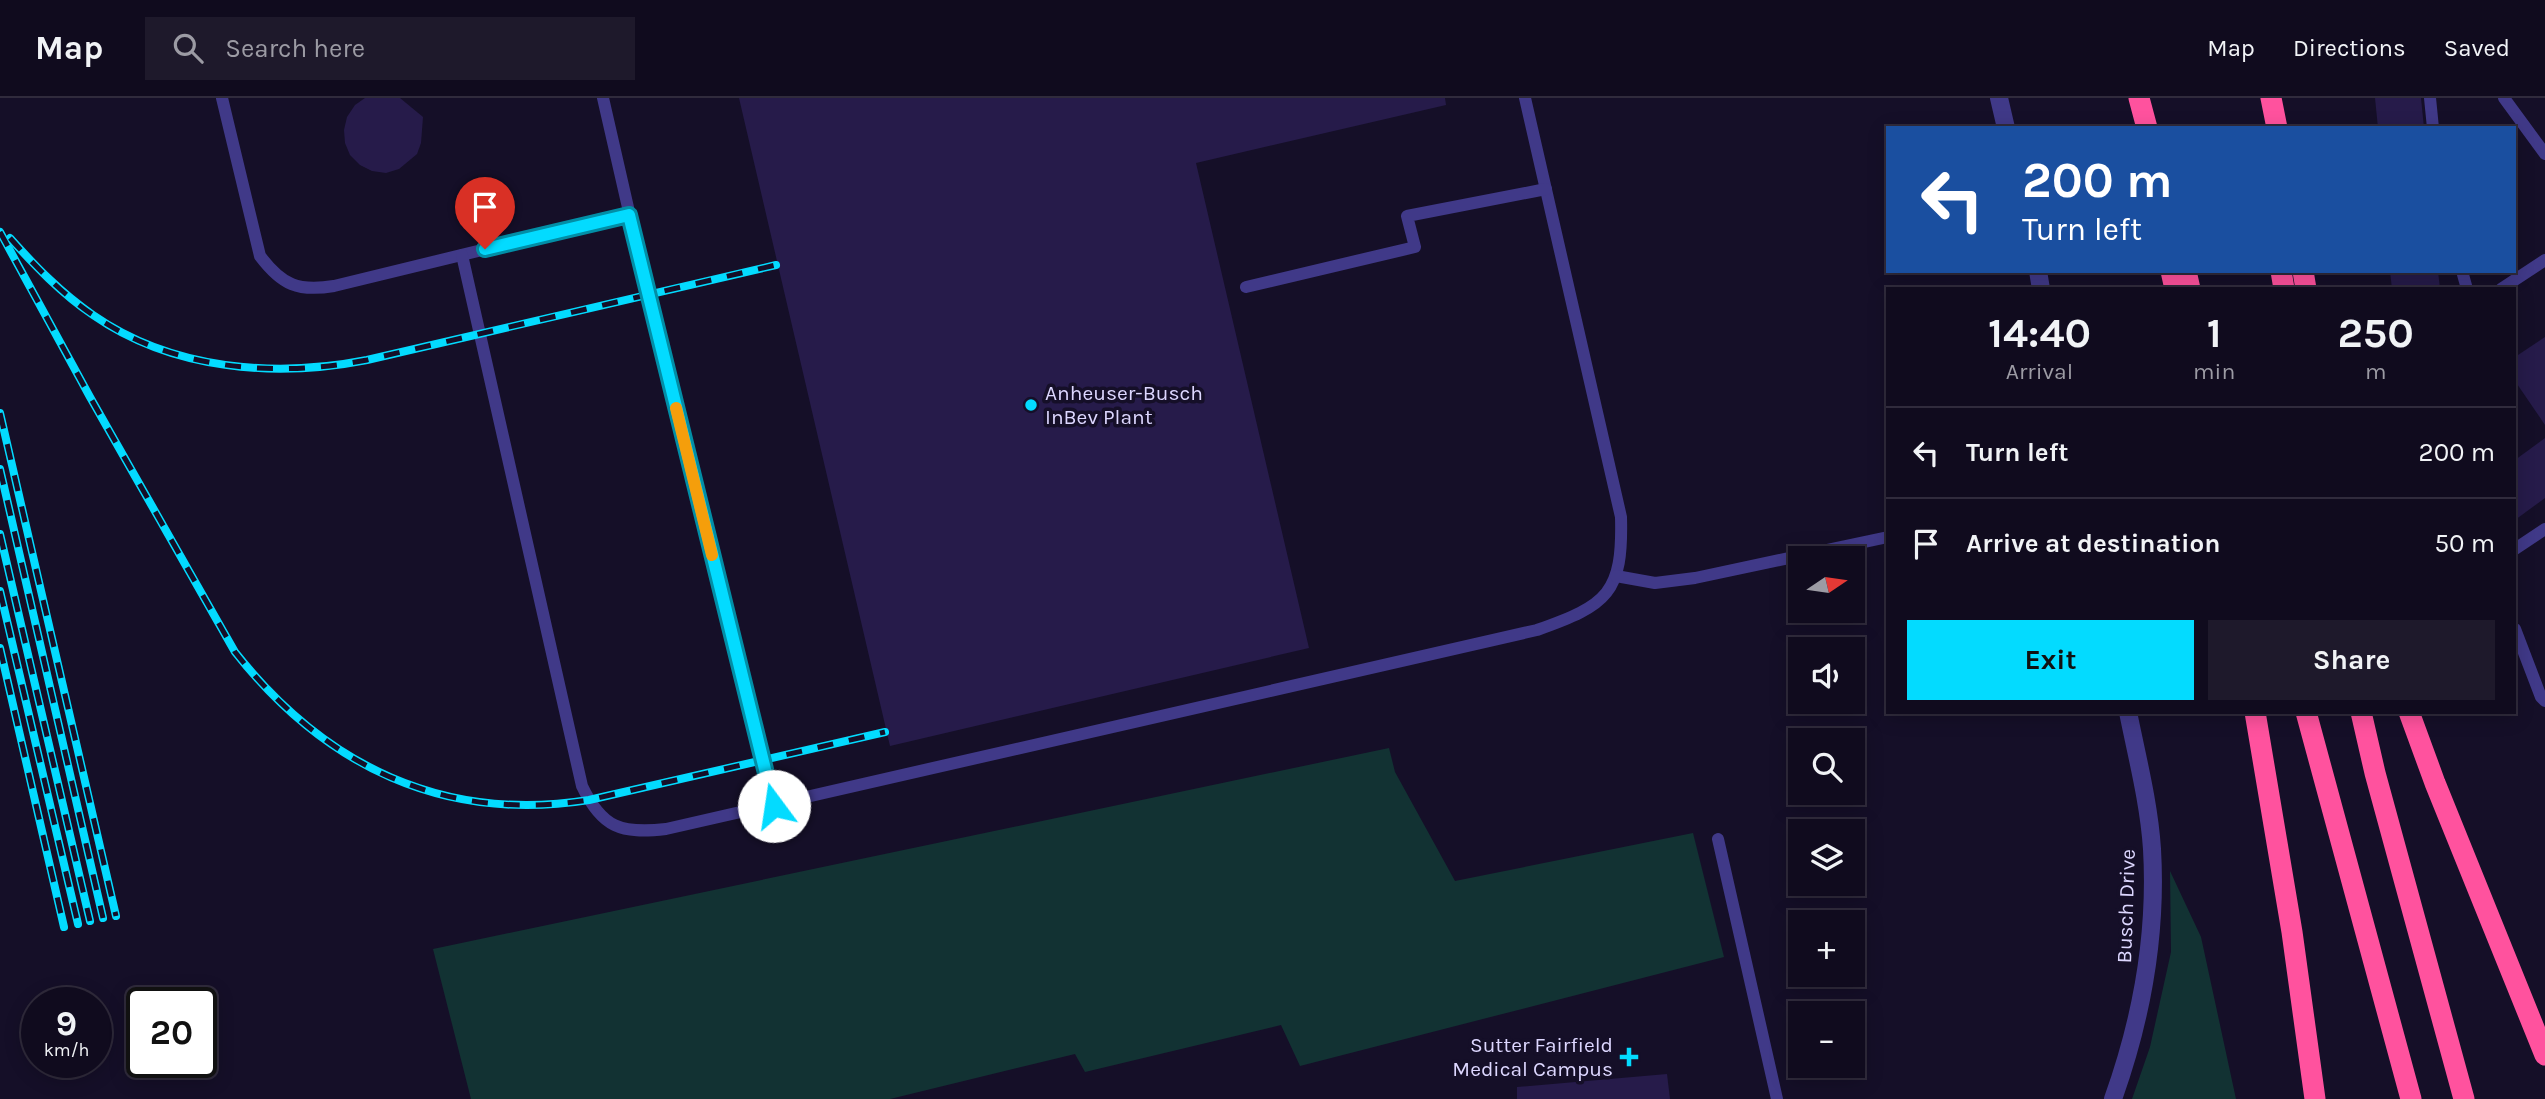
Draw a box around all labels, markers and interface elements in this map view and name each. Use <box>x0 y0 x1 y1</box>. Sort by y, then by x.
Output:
search box <box>145 17 635 80</box>
text: Map <box>35 29 103 67</box>
icon: search <box>169 29 207 67</box>
text: Search here <box>225 33 365 64</box>
text: Map <box>2207 34 2255 62</box>
text: Directions <box>2293 34 2406 62</box>
text: Saved <box>2444 34 2510 62</box>
text: 200 m <box>2022 152 2173 209</box>
icon: left <box>1907 154 1998 245</box>
pin <box>455 177 515 249</box>
icon: arrive <box>466 188 504 226</box>
text: Turn left <box>2022 211 2142 248</box>
text: 14:40 <box>1988 308 2091 358</box>
text: 1 <box>2207 308 2222 358</box>
text: 250 <box>2337 308 2414 358</box>
text: Arrival <box>2006 358 2073 385</box>
text: min <box>2193 358 2235 385</box>
text: m <box>2365 358 2386 385</box>
place label: Anheuser-Busch InBev Plant <box>1045 381 1203 429</box>
marker: Anheuser-Busch InBev Plant <box>1023 397 1039 413</box>
icon: left <box>1907 434 1945 472</box>
text: Turn left <box>1966 437 2068 468</box>
text: 200 m <box>2419 437 2495 468</box>
icon: arrive <box>1907 525 1945 563</box>
text: Arrive at destination <box>1966 528 2220 559</box>
text: 50 m <box>2434 528 2495 559</box>
north arrow <box>1788 546 1866 623</box>
map controls <box>1788 546 1865 1078</box>
button: Exit <box>1907 620 2194 700</box>
button: Share <box>2208 620 2495 700</box>
button: sound <box>1788 637 1865 714</box>
button: search <box>1788 728 1865 805</box>
position arrow <box>737 769 811 843</box>
button: layers <box>1788 819 1865 896</box>
street label: Busch Drive <box>2112 848 2140 964</box>
button: + <box>1788 910 1865 987</box>
speed limit sign: 20 <box>126 987 217 1078</box>
button: − <box>1788 1001 1865 1078</box>
text: 9 <box>56 1003 77 1044</box>
place label: Sutter Fairfield Medical Campus <box>1452 1033 1613 1081</box>
text: km/h <box>44 1039 89 1061</box>
marker: Sutter Fairfield Medical Campus <box>1619 1047 1639 1067</box>

